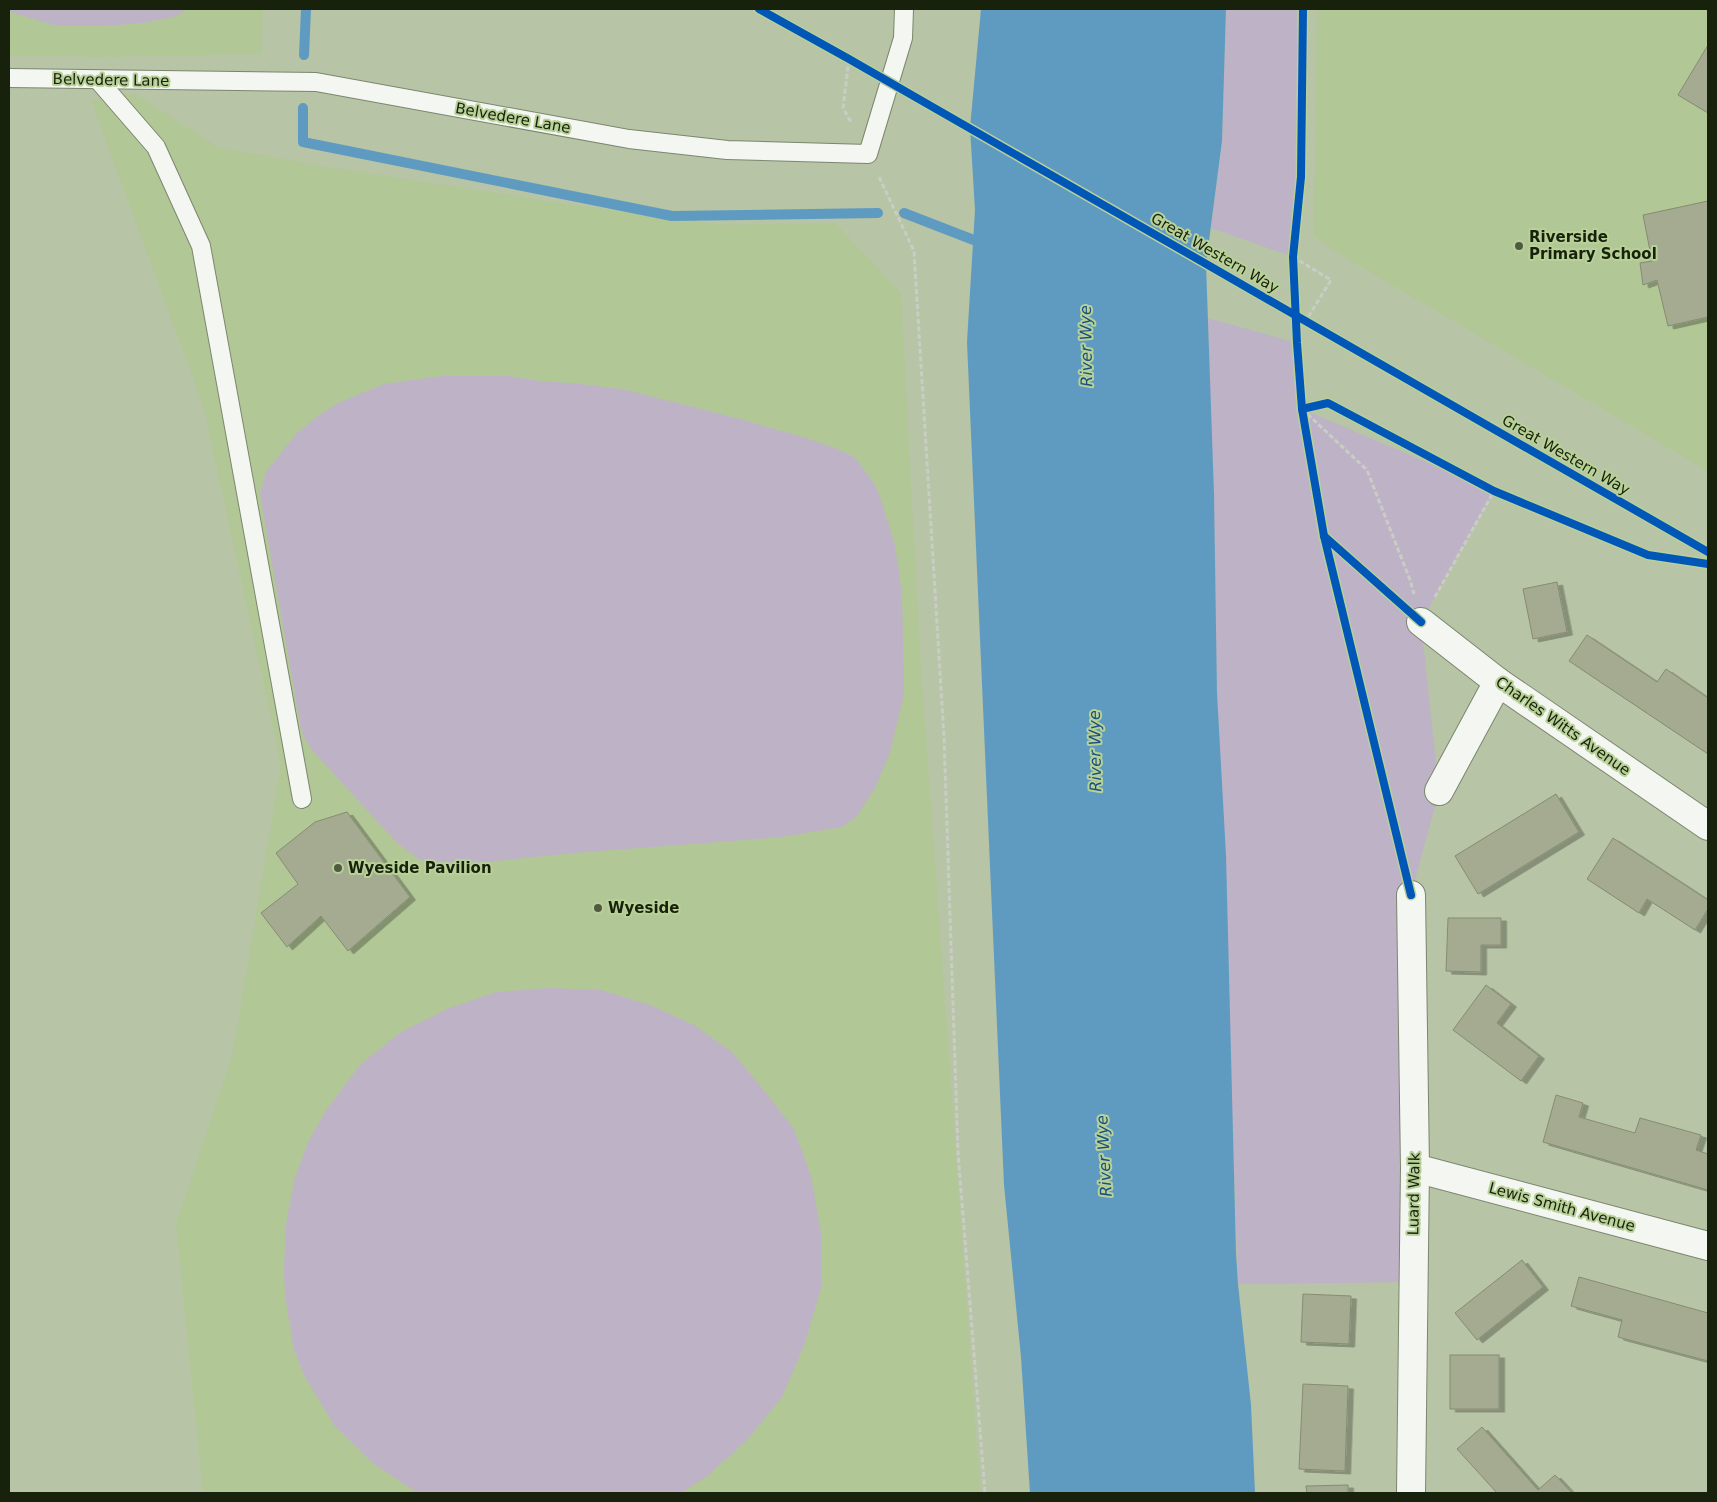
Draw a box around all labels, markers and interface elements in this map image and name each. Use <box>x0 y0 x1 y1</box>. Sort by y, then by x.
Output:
street label: Belvedere Lane <box>53 70 169 90</box>
street label: Belvedere Lane <box>454 99 572 137</box>
street label: Great Western Way <box>1148 209 1282 297</box>
place label: Riverside Primary School <box>1529 228 1657 263</box>
marker: Riverside Primary School <box>1513 240 1525 252</box>
water label: River Wye <box>1076 305 1096 387</box>
street label: Great Western Way <box>1499 411 1633 499</box>
street label: Charles Witts Avenue <box>1492 673 1634 779</box>
water label: River Wye <box>1085 710 1105 792</box>
place label: Wyeside Pavilion <box>348 859 492 877</box>
marker: Wyeside Pavilion <box>332 862 344 874</box>
place label: Wyeside <box>608 899 679 917</box>
marker: Wyeside <box>592 902 604 914</box>
water label: River Wye <box>1092 1115 1116 1197</box>
street label: Luard Walk <box>1404 1152 1424 1236</box>
street label: Lewis Smith Avenue <box>1487 1179 1637 1235</box>

